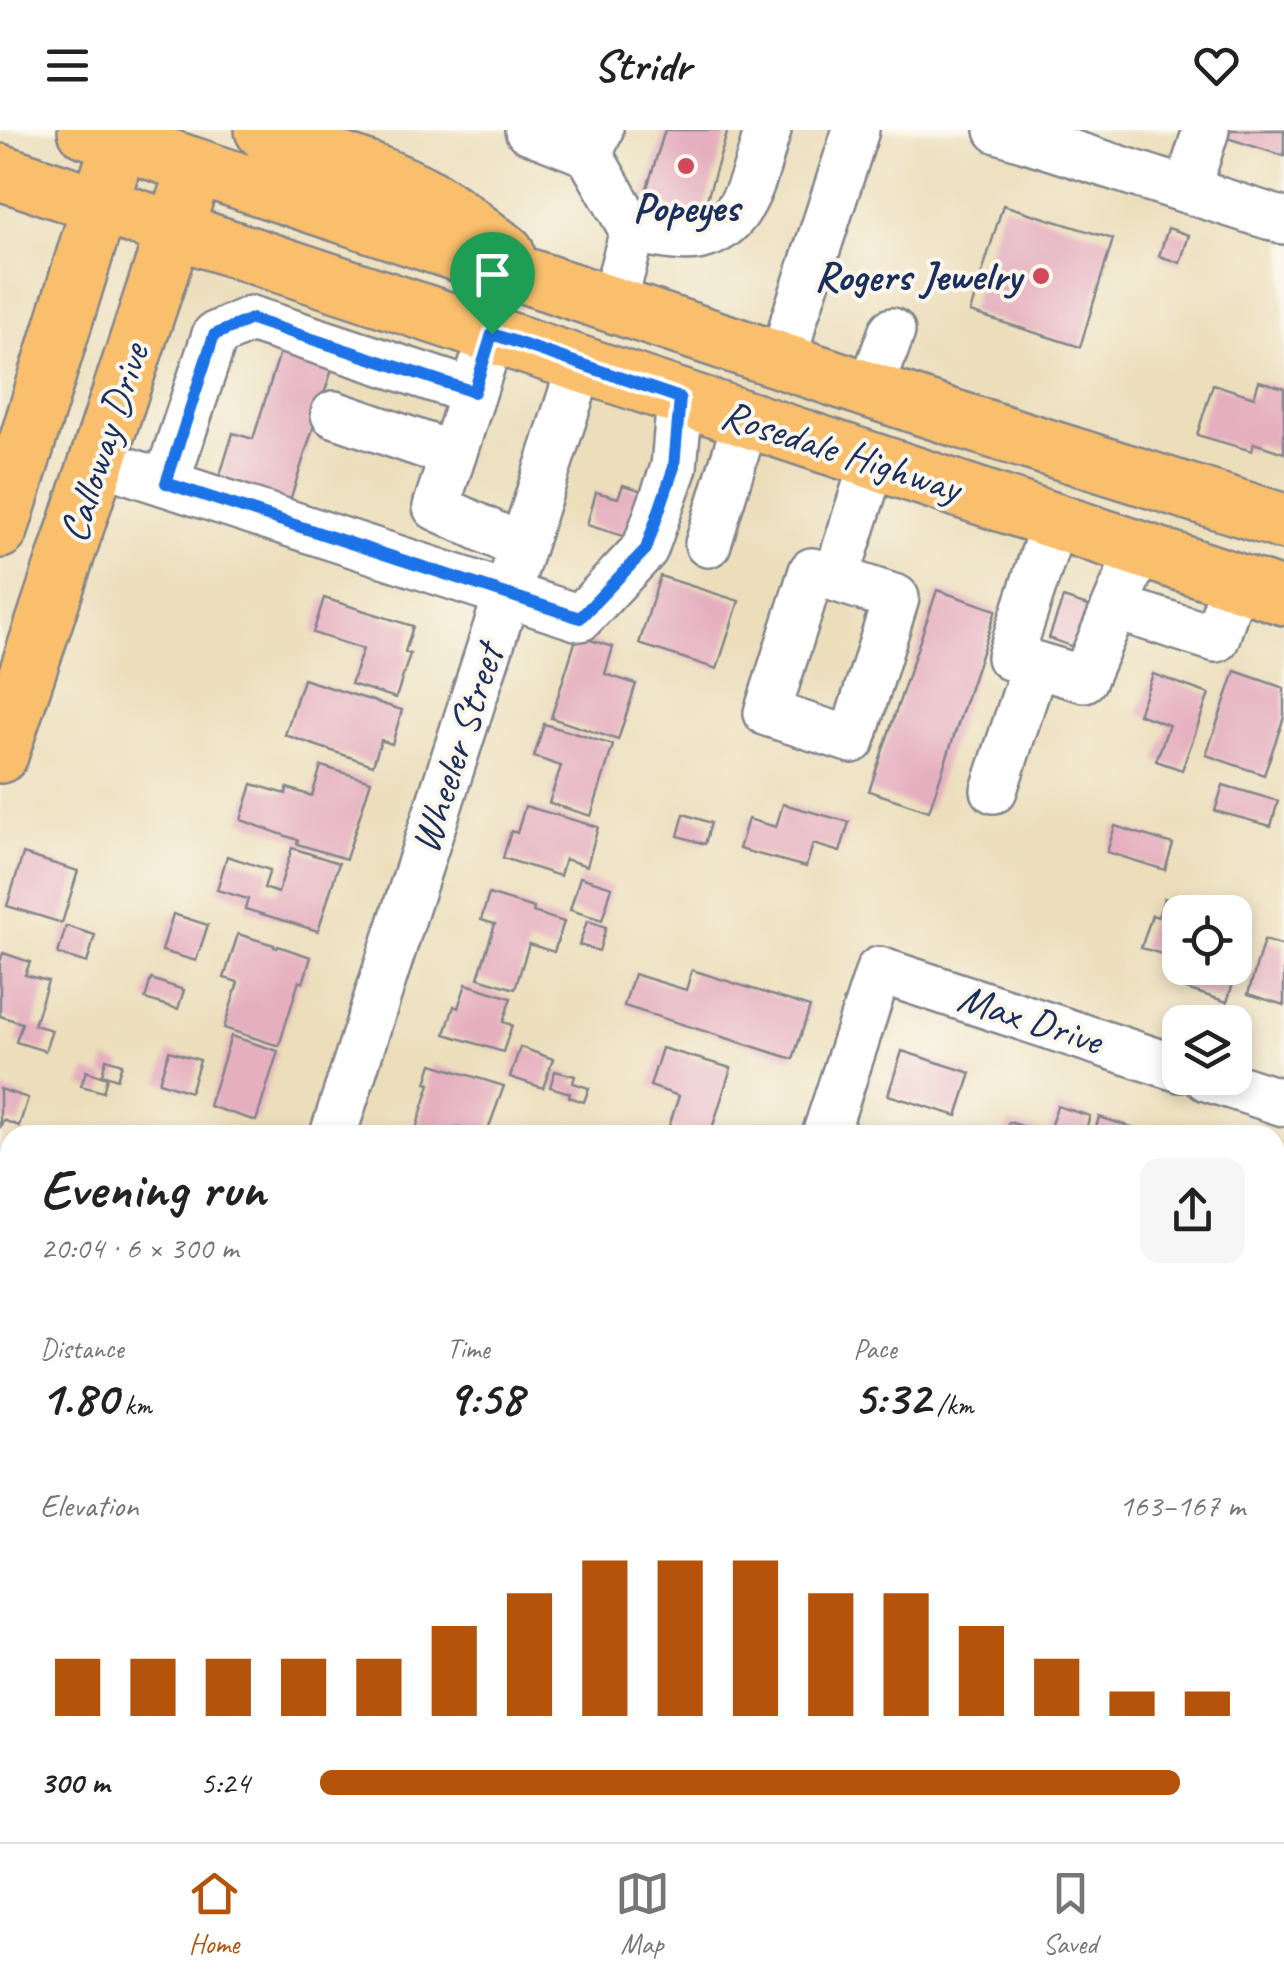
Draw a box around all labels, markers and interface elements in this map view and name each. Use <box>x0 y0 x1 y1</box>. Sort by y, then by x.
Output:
text: Stridr <box>593 37 691 94</box>
icon: menu <box>40 38 95 93</box>
icon: heart <box>1189 38 1244 93</box>
marker: Popeyes <box>675 155 697 177</box>
place label: Popeyes <box>633 181 744 234</box>
pin <box>450 232 535 335</box>
icon: arrive <box>465 247 520 302</box>
place label: Rogers Jewelry <box>814 250 1025 303</box>
marker: Rogers Jewelry <box>1030 265 1052 287</box>
street label: Calloway Drive <box>47 335 162 549</box>
street label: Rosedale Highway <box>715 387 971 516</box>
street label: Wheeler Street <box>398 633 517 860</box>
map controls <box>1162 895 1252 1095</box>
button: locate <box>1162 895 1252 985</box>
street label: Max Drive <box>951 971 1111 1068</box>
button: layers <box>1162 1005 1252 1095</box>
text: Evening run <box>40 1154 265 1224</box>
button: share <box>1140 1158 1245 1263</box>
text: 20:04 · 6 × 300 m <box>40 1227 238 1268</box>
text: Distance <box>40 1331 124 1366</box>
text: Time <box>447 1331 490 1366</box>
text: Pace <box>853 1331 896 1366</box>
text: 1.80 <box>40 1366 117 1429</box>
text: 9:58 <box>447 1366 523 1429</box>
text: 5:32 <box>853 1366 930 1429</box>
text: km <box>117 1387 152 1422</box>
text: /km <box>930 1387 973 1422</box>
text: Elevation <box>40 1485 138 1526</box>
text: 163–167 m <box>1119 1485 1245 1526</box>
text: 300 m <box>40 1762 109 1803</box>
text: 5:24 <box>200 1762 250 1803</box>
tab: Home <box>187 1866 242 1961</box>
tab: Map <box>615 1866 670 1961</box>
tab: Saved <box>1043 1866 1098 1961</box>

